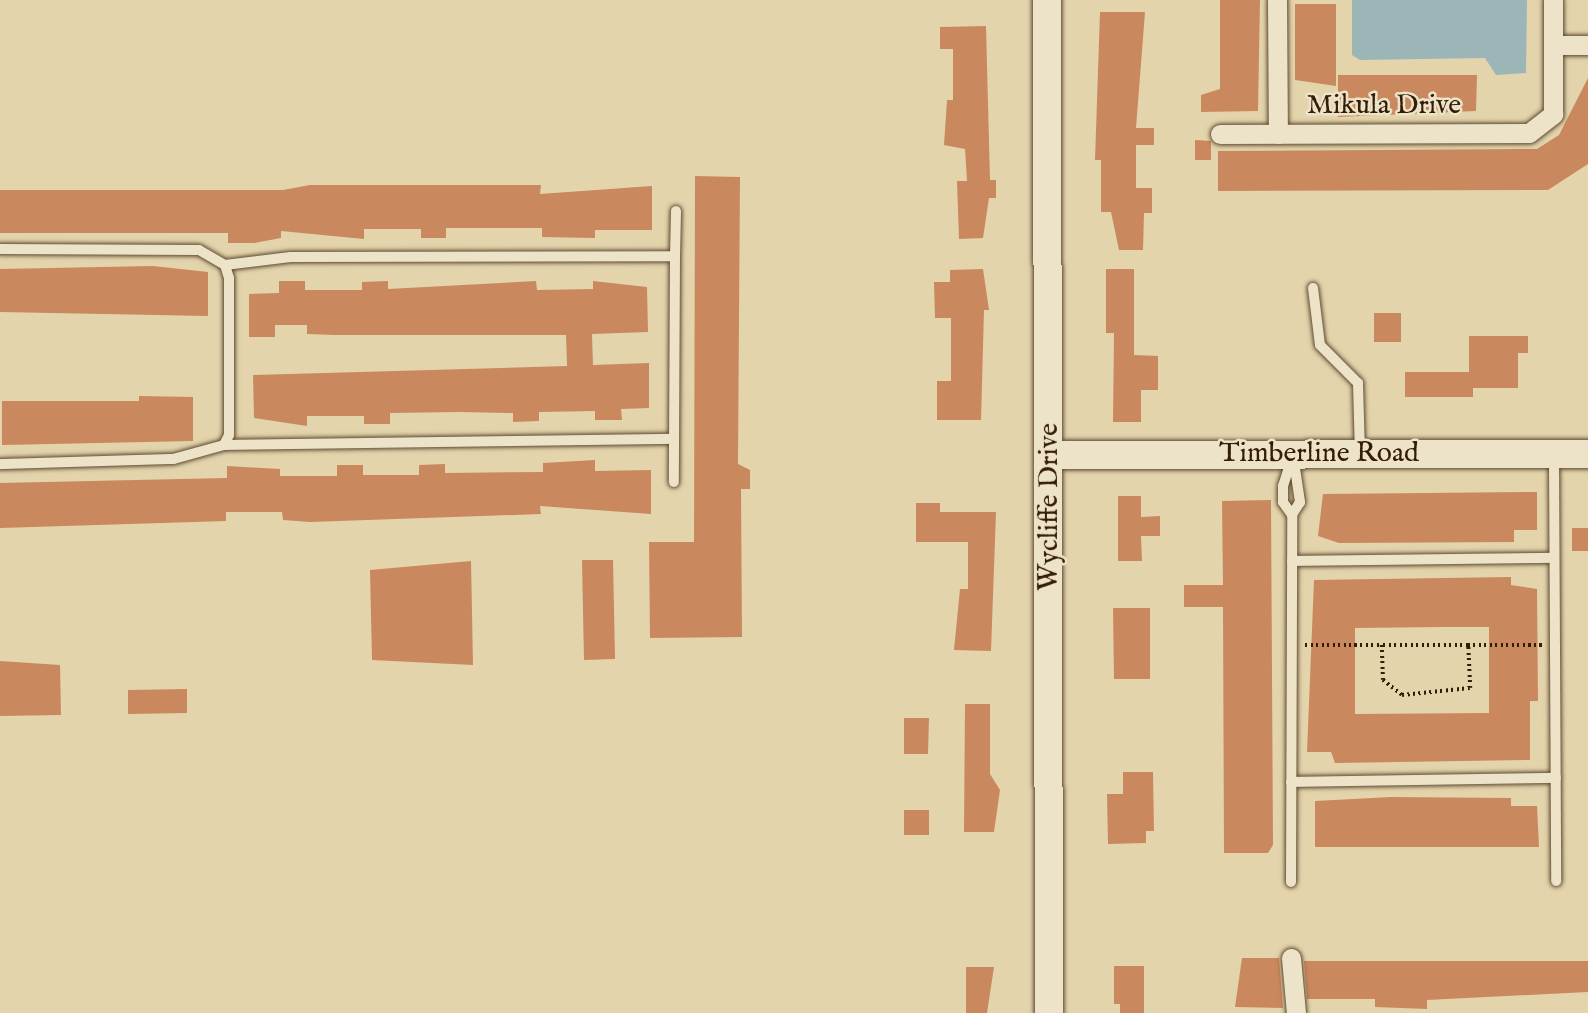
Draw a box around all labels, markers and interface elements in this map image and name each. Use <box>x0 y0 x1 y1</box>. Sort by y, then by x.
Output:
street label: Mikula Drive <box>1307 89 1461 123</box>
street label: Wycliffe Drive <box>1033 423 1067 591</box>
street label: Timberline Road <box>1219 437 1419 471</box>

